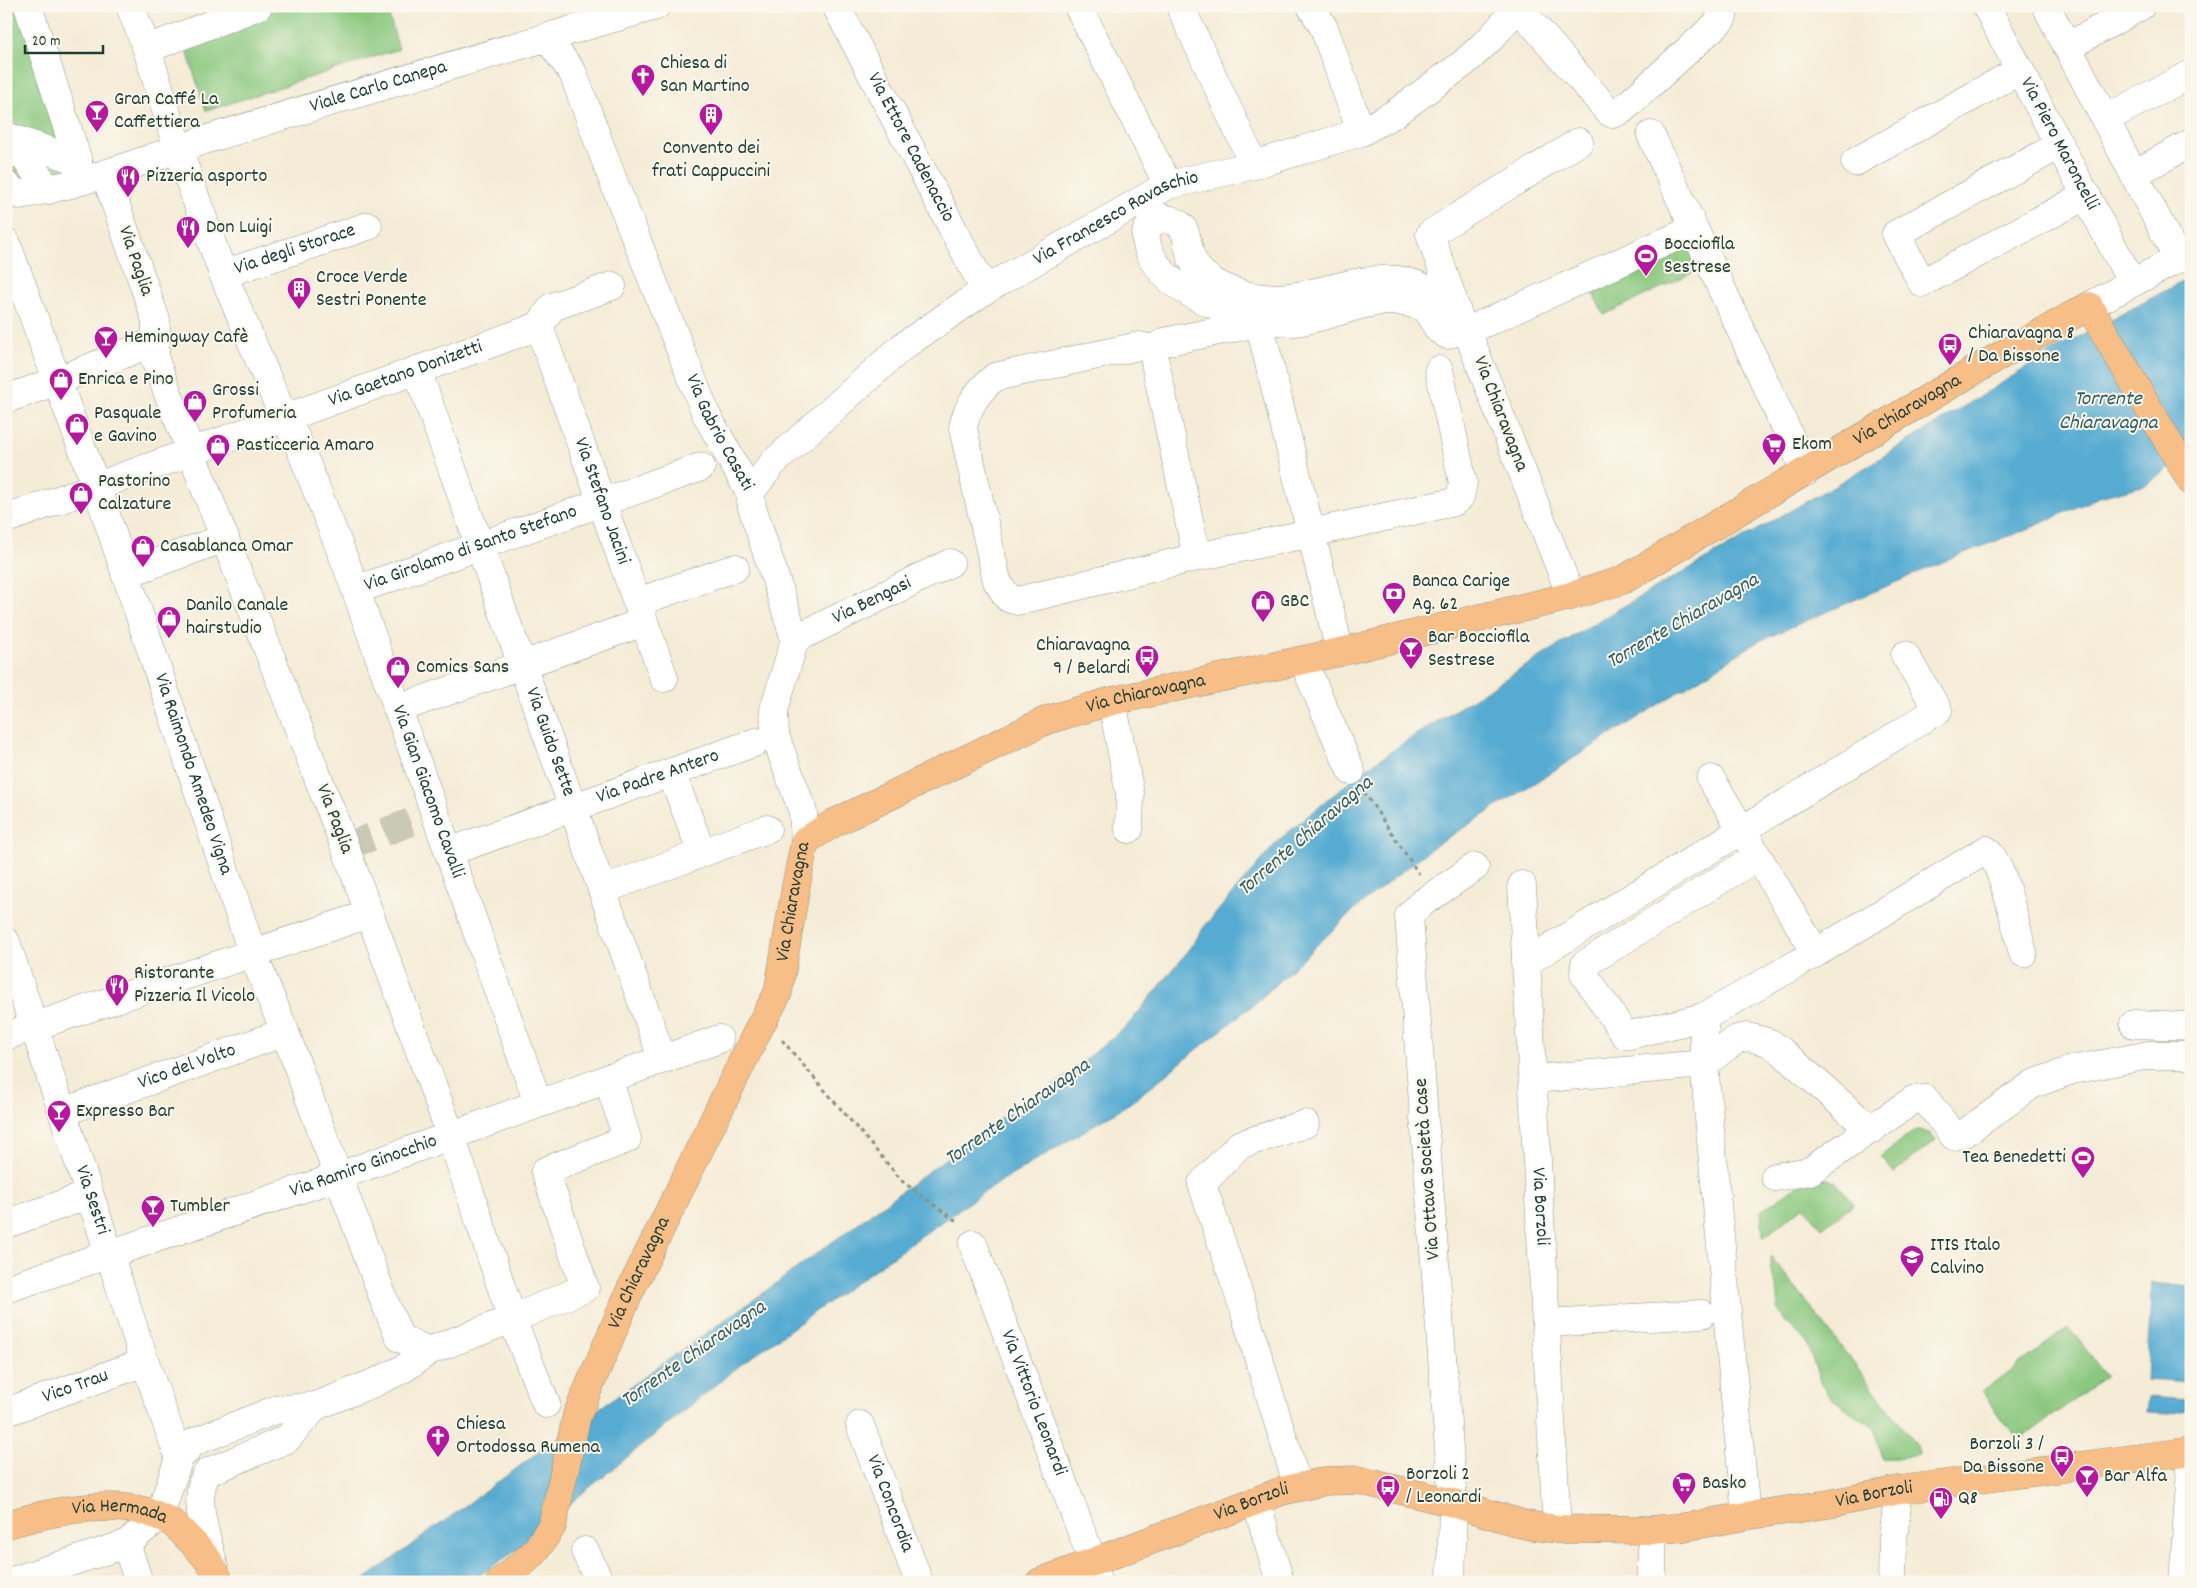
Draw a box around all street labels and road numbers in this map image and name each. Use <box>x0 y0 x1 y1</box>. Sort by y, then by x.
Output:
street label: Viale Carlo Canepa <box>307 53 451 121</box>
street label: Via Ettore Cadenaccio <box>859 68 961 228</box>
street label: Via Piero Maroncelli <box>2012 73 2105 216</box>
street label: Via Francesco Ravaschio <box>1028 164 1202 273</box>
street label: Via degli Storace <box>231 217 360 283</box>
street label: Via Paglia <box>110 222 160 300</box>
street label: Via Gaetano Donizetti <box>325 333 487 415</box>
street label: Via Chiaravagna <box>1465 352 1535 476</box>
street label: Via Chiaravagna <box>1848 367 1967 454</box>
street label: Via Gabrio Casati <box>678 370 760 497</box>
street label: Via Stefano Jacini <box>566 434 637 569</box>
street label: Via Girolamo di Santo Stefano <box>361 498 581 600</box>
street label: Via Bengasi <box>828 570 917 632</box>
street label: Via Chiaravagna <box>1083 667 1209 722</box>
street label: Via Raimondo Amedeo Vigna <box>146 670 239 879</box>
street label: Via Guido Sette <box>517 684 582 801</box>
street label: Via Gian Giacomo Cavalli <box>384 701 471 883</box>
street label: Via Padre Antero <box>593 742 723 812</box>
street label: Via Paglia <box>308 780 360 858</box>
street label: Via Chiaravagna <box>769 839 819 964</box>
street label: Vico del Volto <box>134 1037 240 1098</box>
street label: Via Ottava Società Case <box>1408 1077 1448 1261</box>
street label: Via Ramiro Ginocchio <box>286 1128 441 1206</box>
street label: Via Sestri <box>67 1162 116 1239</box>
street label: Via Borzoli <box>1523 1167 1556 1247</box>
street label: Via Chiaravagna <box>601 1212 678 1334</box>
street label: Via Vittorio Leonardi <box>993 1326 1073 1480</box>
street label: Vico Trau <box>39 1362 112 1412</box>
street label: Via Concordia <box>858 1451 921 1557</box>
street label: Via Borzoli <box>1833 1474 1915 1516</box>
street label: Via Borzoli <box>1210 1476 1292 1529</box>
street label: Via Hermada <box>71 1493 173 1532</box>

